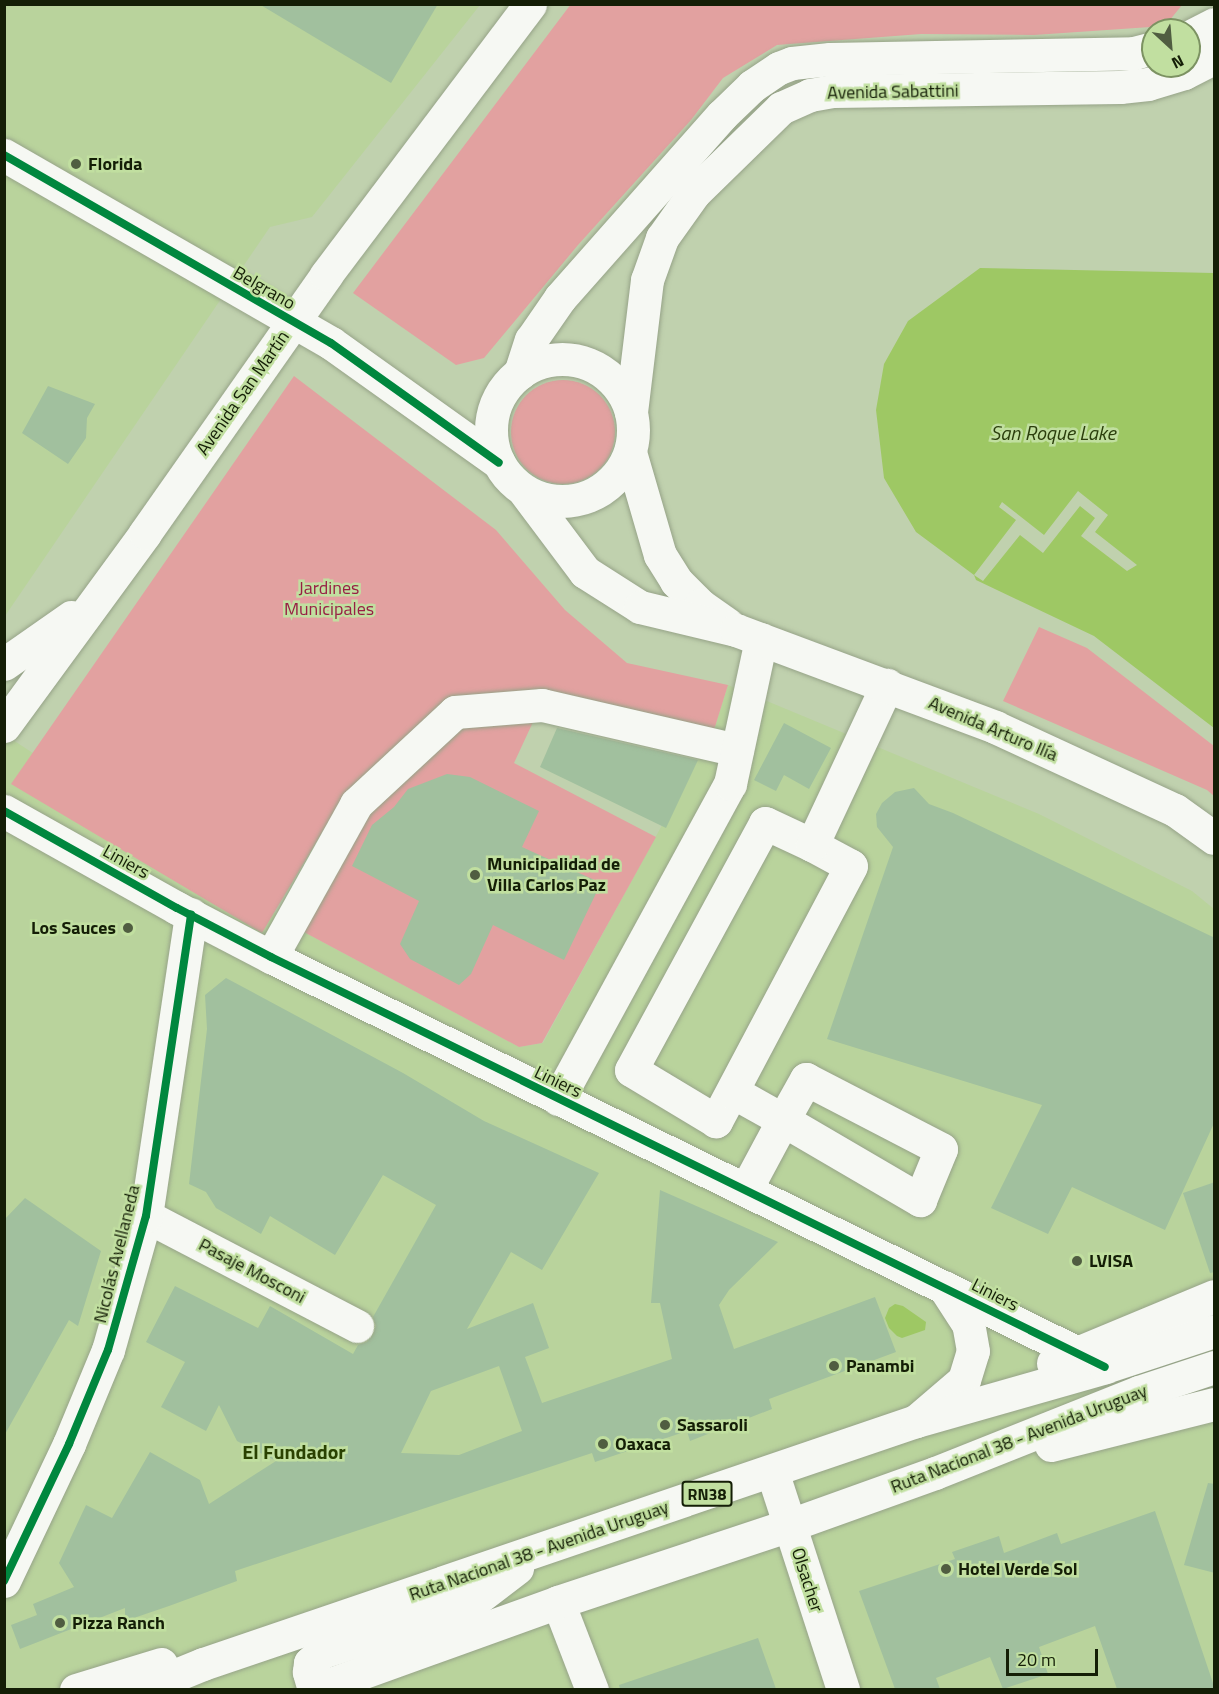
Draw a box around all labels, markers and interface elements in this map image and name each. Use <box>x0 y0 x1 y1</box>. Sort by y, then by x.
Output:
north arrow <box>1141 18 1201 78</box>
text: N <box>1168 49 1188 76</box>
street label: Avenida Sabattini <box>827 80 959 104</box>
place label: Florida <box>88 153 142 175</box>
marker: Florida <box>69 157 83 171</box>
street label: Belgrano <box>229 262 299 314</box>
street label: Avenida San Martín <box>192 327 294 459</box>
water label: San Roque Lake <box>990 420 1116 444</box>
park label: Jardines Municipales <box>284 578 374 620</box>
street label: Avenida Arturo Ilía <box>925 692 1061 766</box>
street label: Liniers <box>99 840 153 884</box>
place label: Municipalidad de Villa Carlos Paz <box>487 854 620 896</box>
marker: Municipalidad de Villa Carlos Paz <box>468 868 482 882</box>
place label: Los Sauces <box>31 917 116 939</box>
marker: Los Sauces <box>121 921 135 935</box>
street label: Liniers <box>531 1061 585 1103</box>
street label: Nicolás Avellaneda <box>89 1183 145 1325</box>
street label: Pasaje Mosconi <box>195 1234 309 1308</box>
place label: LVISA <box>1089 1250 1133 1272</box>
marker: LVISA <box>1070 1254 1084 1268</box>
street label: Liniers <box>968 1274 1022 1316</box>
place label: Panambi <box>846 1355 914 1377</box>
marker: Panambi <box>827 1359 841 1373</box>
street label: Ruta Nacional 38 - Avenida Uruguay <box>888 1380 1150 1498</box>
place label: Sassaroli <box>677 1414 748 1436</box>
marker: Sassaroli <box>658 1418 672 1432</box>
place label: Oaxaca <box>615 1433 671 1455</box>
marker: Oaxaca <box>596 1437 610 1451</box>
district label: El Fundador <box>242 1439 346 1463</box>
road number: RN38 <box>682 1481 732 1507</box>
street label: Ruta Nacional 38 - Avenida Uruguay <box>406 1496 672 1606</box>
street label: Olsacher <box>786 1545 828 1615</box>
place label: Hotel Verde Sol <box>958 1558 1078 1580</box>
marker: Hotel Verde Sol <box>939 1562 953 1576</box>
place label: Pizza Ranch <box>72 1612 165 1634</box>
marker: Pizza Ranch <box>53 1616 67 1630</box>
scale bar <box>1009 1637 1100 1675</box>
text: 20 m <box>1017 1646 1056 1673</box>

